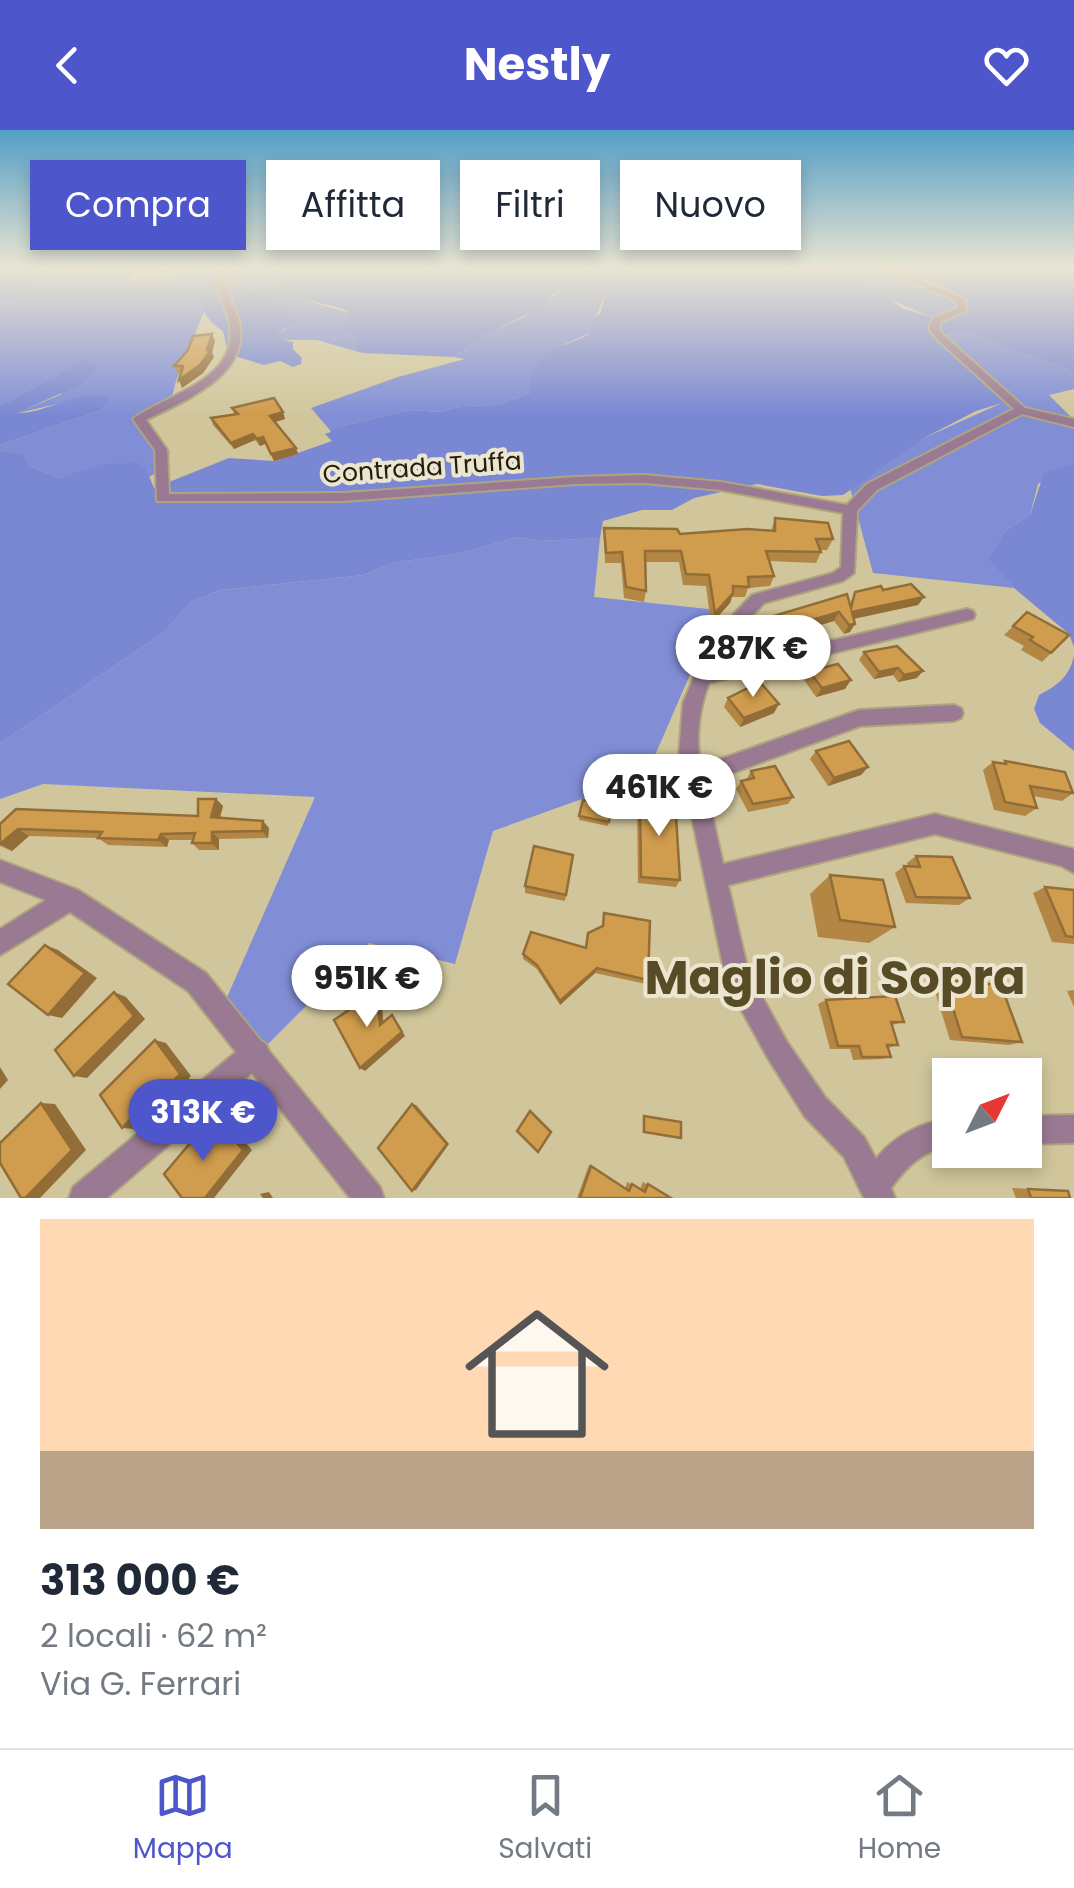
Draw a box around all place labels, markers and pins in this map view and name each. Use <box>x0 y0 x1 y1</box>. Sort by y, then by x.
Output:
pin: 287K € <box>672 615 834 700</box>
pin: 461K € <box>578 754 740 839</box>
pin: 951K € <box>286 945 448 1030</box>
pin: 313K € <box>122 1079 284 1164</box>

